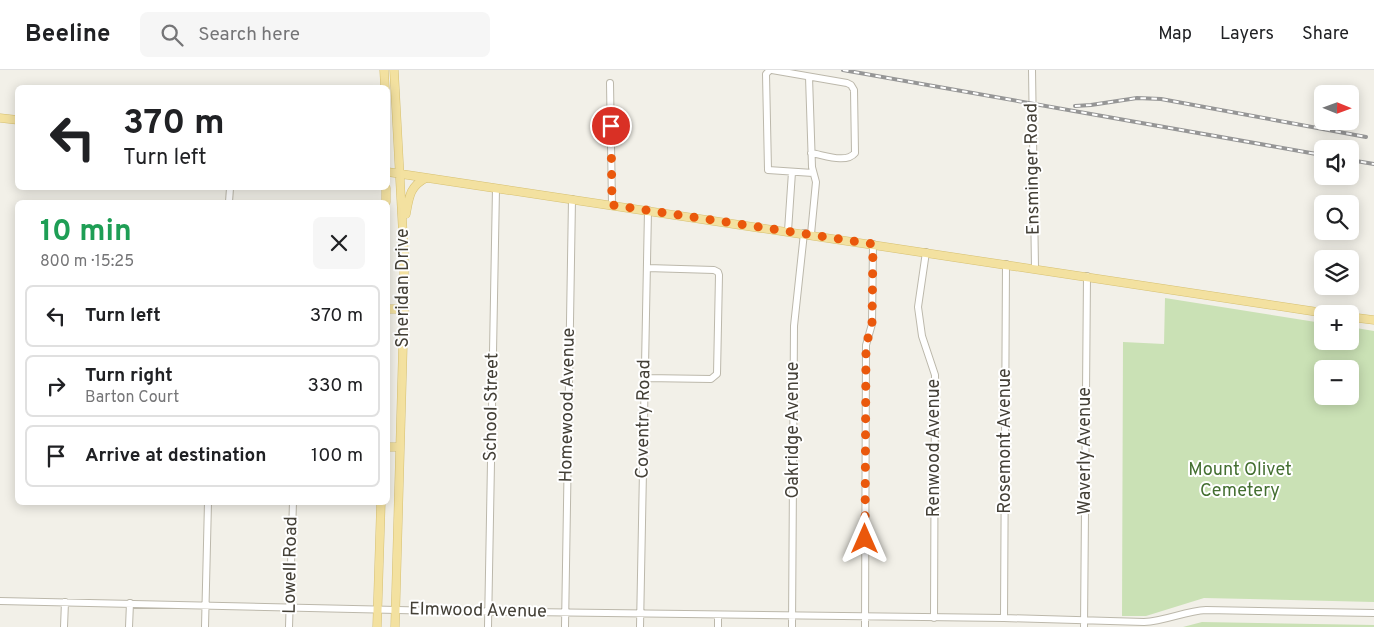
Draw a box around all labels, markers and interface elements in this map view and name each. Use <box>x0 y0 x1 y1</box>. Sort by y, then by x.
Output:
search box <box>140 12 490 57</box>
text: Beeline <box>25 20 110 50</box>
icon: search <box>158 21 186 49</box>
text: Search here <box>198 23 300 47</box>
text: Map <box>1158 23 1192 46</box>
text: Layers <box>1220 23 1274 46</box>
text: Share <box>1302 23 1349 46</box>
north arrow <box>1314 85 1359 130</box>
map controls <box>1314 85 1359 405</box>
text: 370 m <box>123 102 225 146</box>
street label: Ensminger Road <box>1020 103 1046 235</box>
icon: left <box>40 105 105 170</box>
pin <box>590 105 632 147</box>
icon: arrive <box>597 112 625 140</box>
button: sound <box>1314 140 1359 185</box>
text: Turn left <box>123 145 206 172</box>
button: search <box>1314 195 1359 240</box>
text: 10 min <box>40 214 132 251</box>
button: close <box>313 217 365 269</box>
street label: Sheridan Drive <box>392 228 415 348</box>
button: layers <box>1314 250 1359 295</box>
text: 800 m · 15:25 <box>40 252 134 272</box>
icon: left <box>42 302 70 330</box>
text: Turn left <box>85 304 161 328</box>
text: 370 m <box>310 304 363 328</box>
button: + <box>1314 305 1359 350</box>
street label: Homewood Avenue <box>555 327 581 483</box>
street label: School Street <box>480 352 504 462</box>
street label: Coventry Road <box>631 359 657 479</box>
button: − <box>1314 360 1359 405</box>
street label: Oakridge Avenue <box>782 362 805 498</box>
text: Turn right <box>85 364 173 388</box>
street label: Rosemont Avenue <box>994 368 1017 514</box>
icon: right <box>42 372 70 400</box>
text: 330 m <box>308 374 363 398</box>
street label: Renwood Avenue <box>923 379 946 517</box>
street label: Waverly Avenue <box>1074 387 1097 515</box>
text: Barton Court <box>85 388 179 408</box>
icon: arrive <box>42 442 70 470</box>
text: Arrive at destination <box>85 444 266 468</box>
text: 100 m <box>311 444 363 468</box>
park label: Mount Olivet Cemetery <box>1188 459 1292 503</box>
position arrow <box>838 512 890 564</box>
street label: Lowell Road <box>279 516 303 614</box>
street label: Elmwood Avenue <box>409 598 547 624</box>

